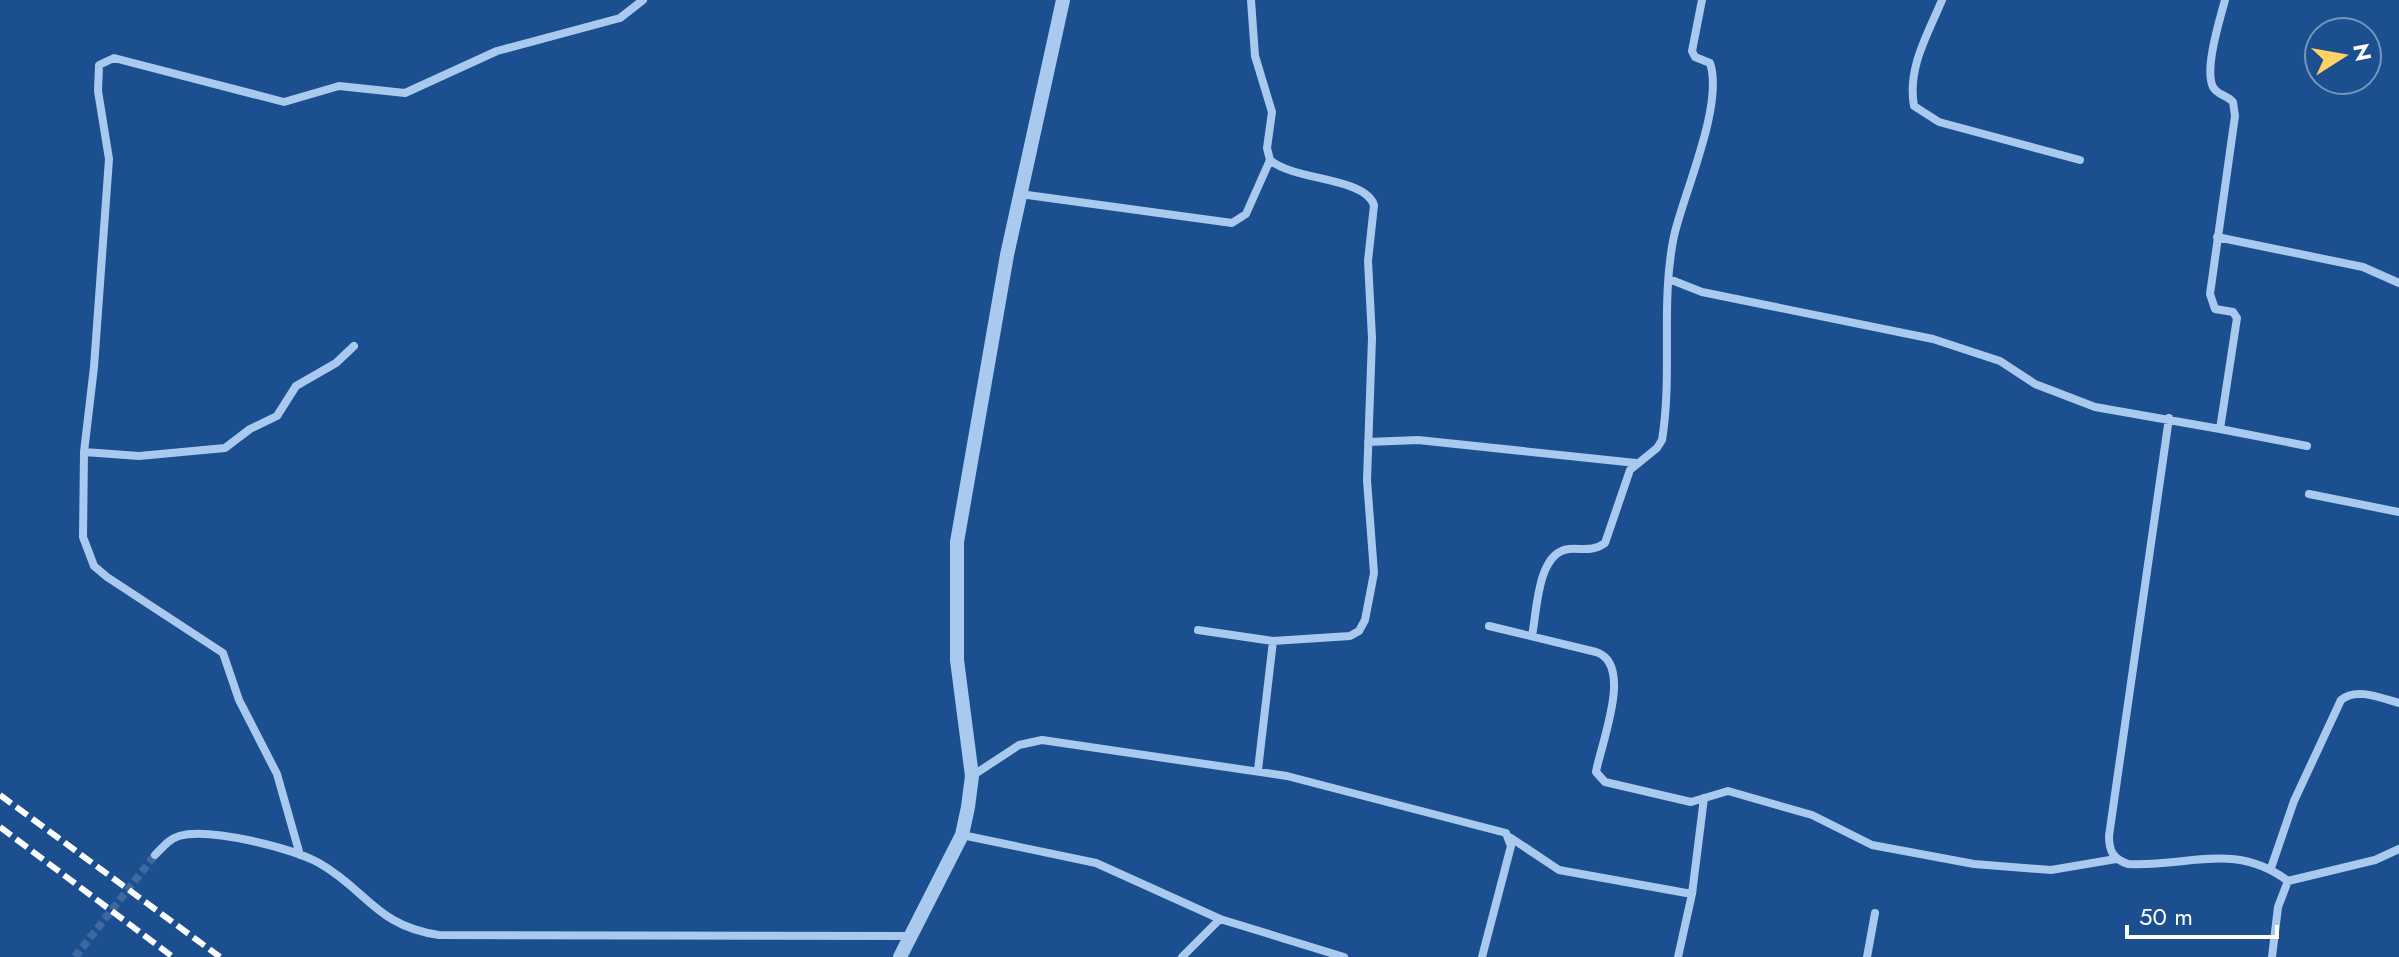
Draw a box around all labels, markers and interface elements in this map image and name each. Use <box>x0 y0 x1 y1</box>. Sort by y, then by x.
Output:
north arrow <box>2303 16 2383 96</box>
text: N <box>2345 41 2380 64</box>
scale bar <box>2127 889 2277 939</box>
text: 50 m <box>2139 899 2193 934</box>

